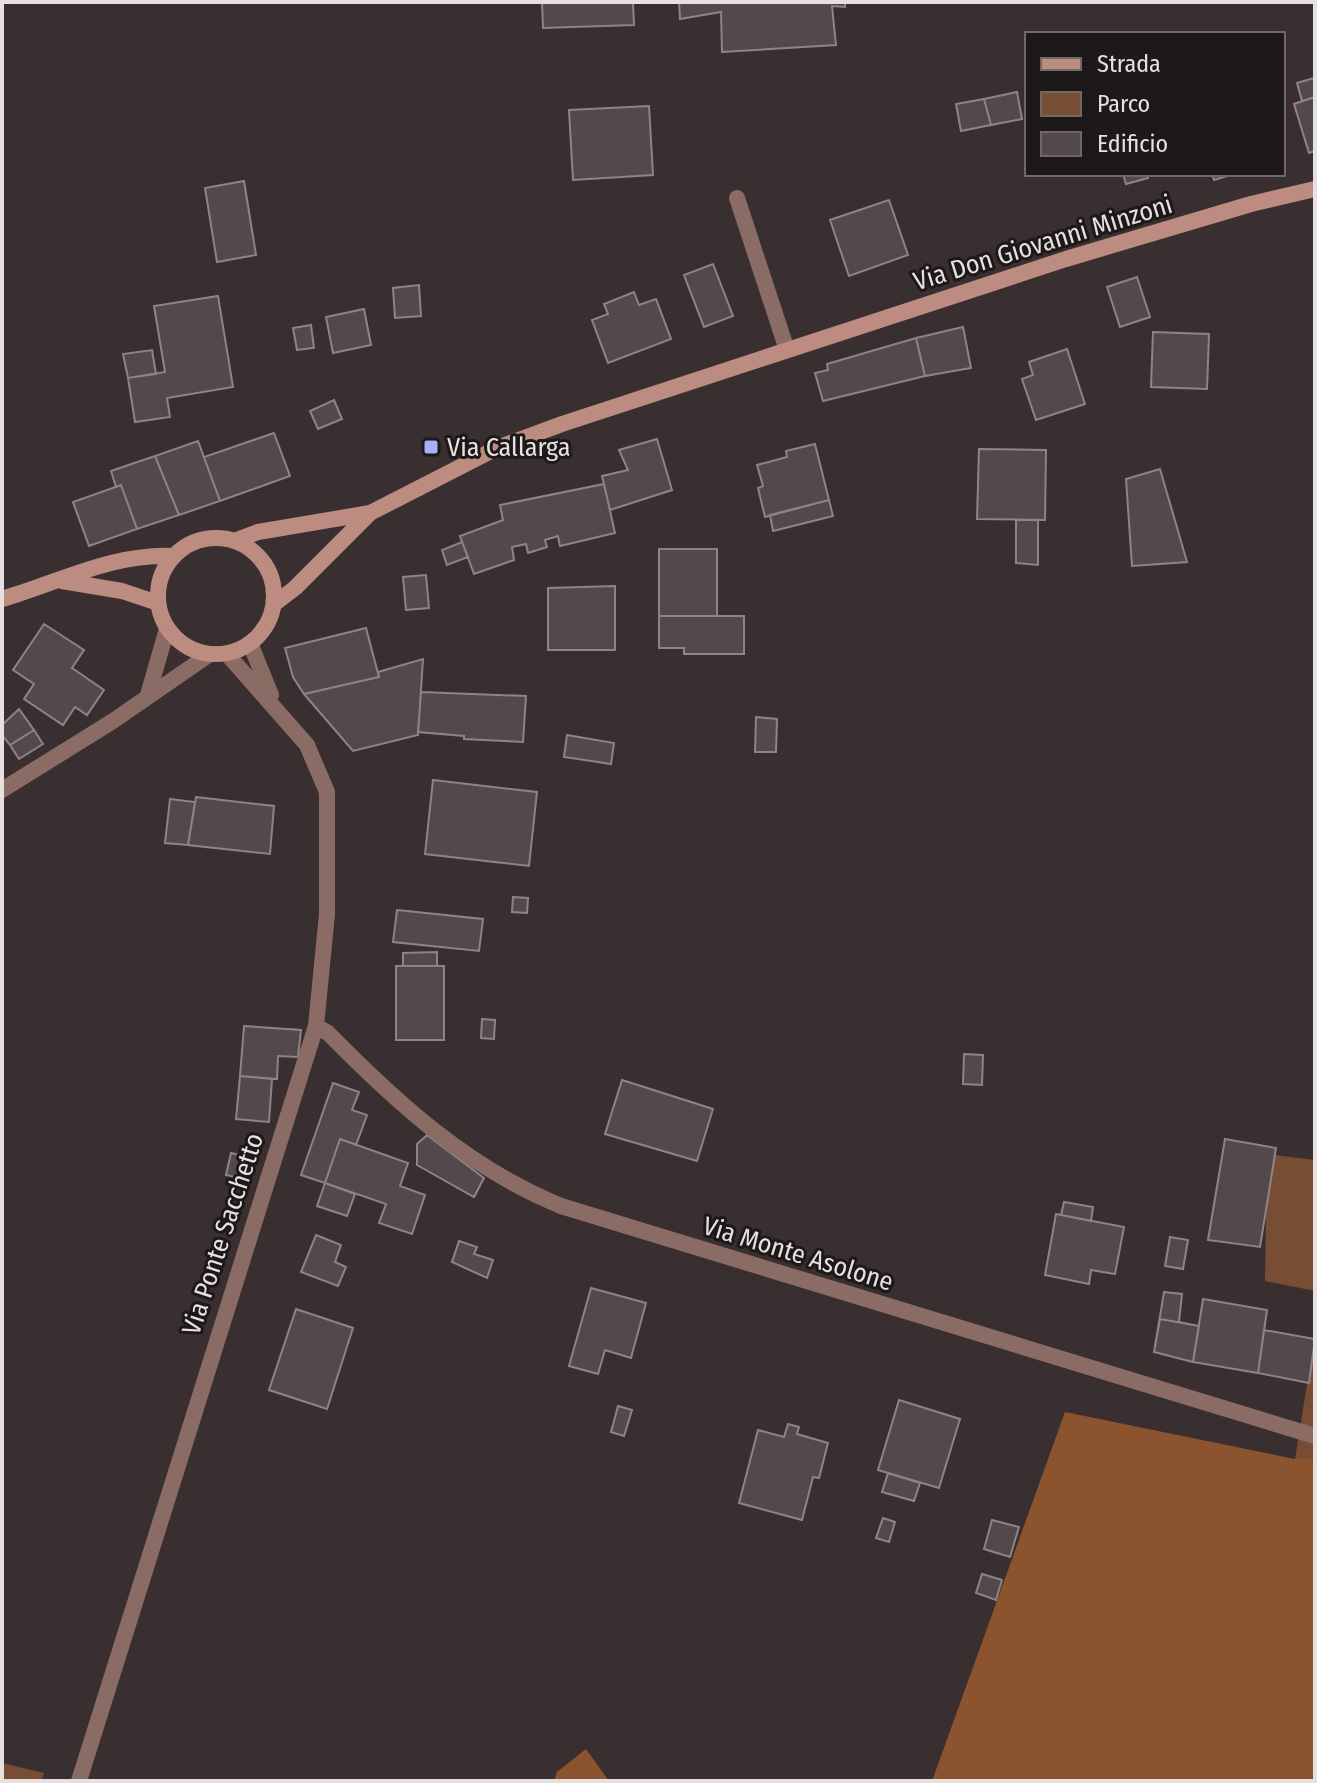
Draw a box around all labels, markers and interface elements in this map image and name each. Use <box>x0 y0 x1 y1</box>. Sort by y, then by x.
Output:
legend <box>1025 32 1285 176</box>
text: Strada <box>1097 50 1161 78</box>
text: Parco <box>1097 90 1150 118</box>
text: Edificio <box>1097 130 1168 158</box>
street label: Via Don Giovanni Minzoni <box>910 189 1176 297</box>
place label: Via Callarga <box>447 432 571 463</box>
marker: Via Callarga <box>422 438 440 456</box>
street label: Via Ponte Sacchetto <box>176 1129 270 1339</box>
street label: Via Monte Asolone <box>699 1210 897 1298</box>

